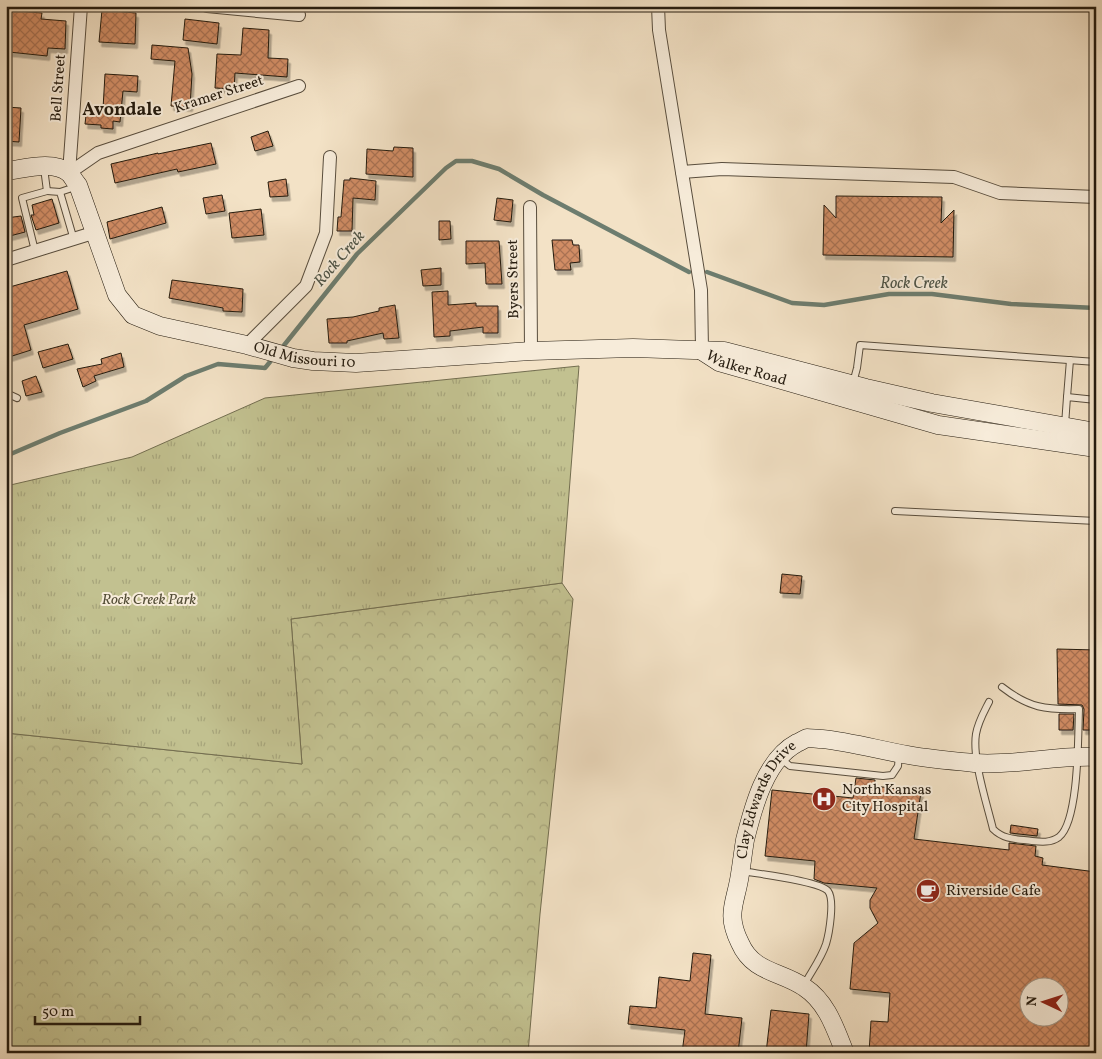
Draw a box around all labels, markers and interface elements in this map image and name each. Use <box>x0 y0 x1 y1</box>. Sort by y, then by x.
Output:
street label: Bell Street <box>46 53 72 123</box>
street label: Kramer Street <box>172 71 266 119</box>
district label: Avondale <box>82 98 162 123</box>
water label: Rock Creek <box>309 226 371 292</box>
street label: Byers Street <box>503 239 525 319</box>
water label: Rock Creek <box>880 273 949 295</box>
street label: Old Missouri 10 <box>251 337 356 373</box>
street label: Walker Road <box>701 345 789 391</box>
park label: Rock Creek Park <box>102 590 196 611</box>
street label: Clay Edwards Drive <box>732 736 801 860</box>
place label: North Kansas City Hospital <box>842 780 932 818</box>
hospital icon: North Kansas City Hospital <box>811 786 837 812</box>
cafe icon: Riverside Cafe <box>915 878 941 904</box>
place label: Riverside Cafe <box>946 881 1041 902</box>
north arrow <box>1020 976 1070 1026</box>
scale bar <box>35 994 140 1026</box>
text: N <box>1023 995 1042 1007</box>
text: 50 m <box>42 1002 74 1023</box>

